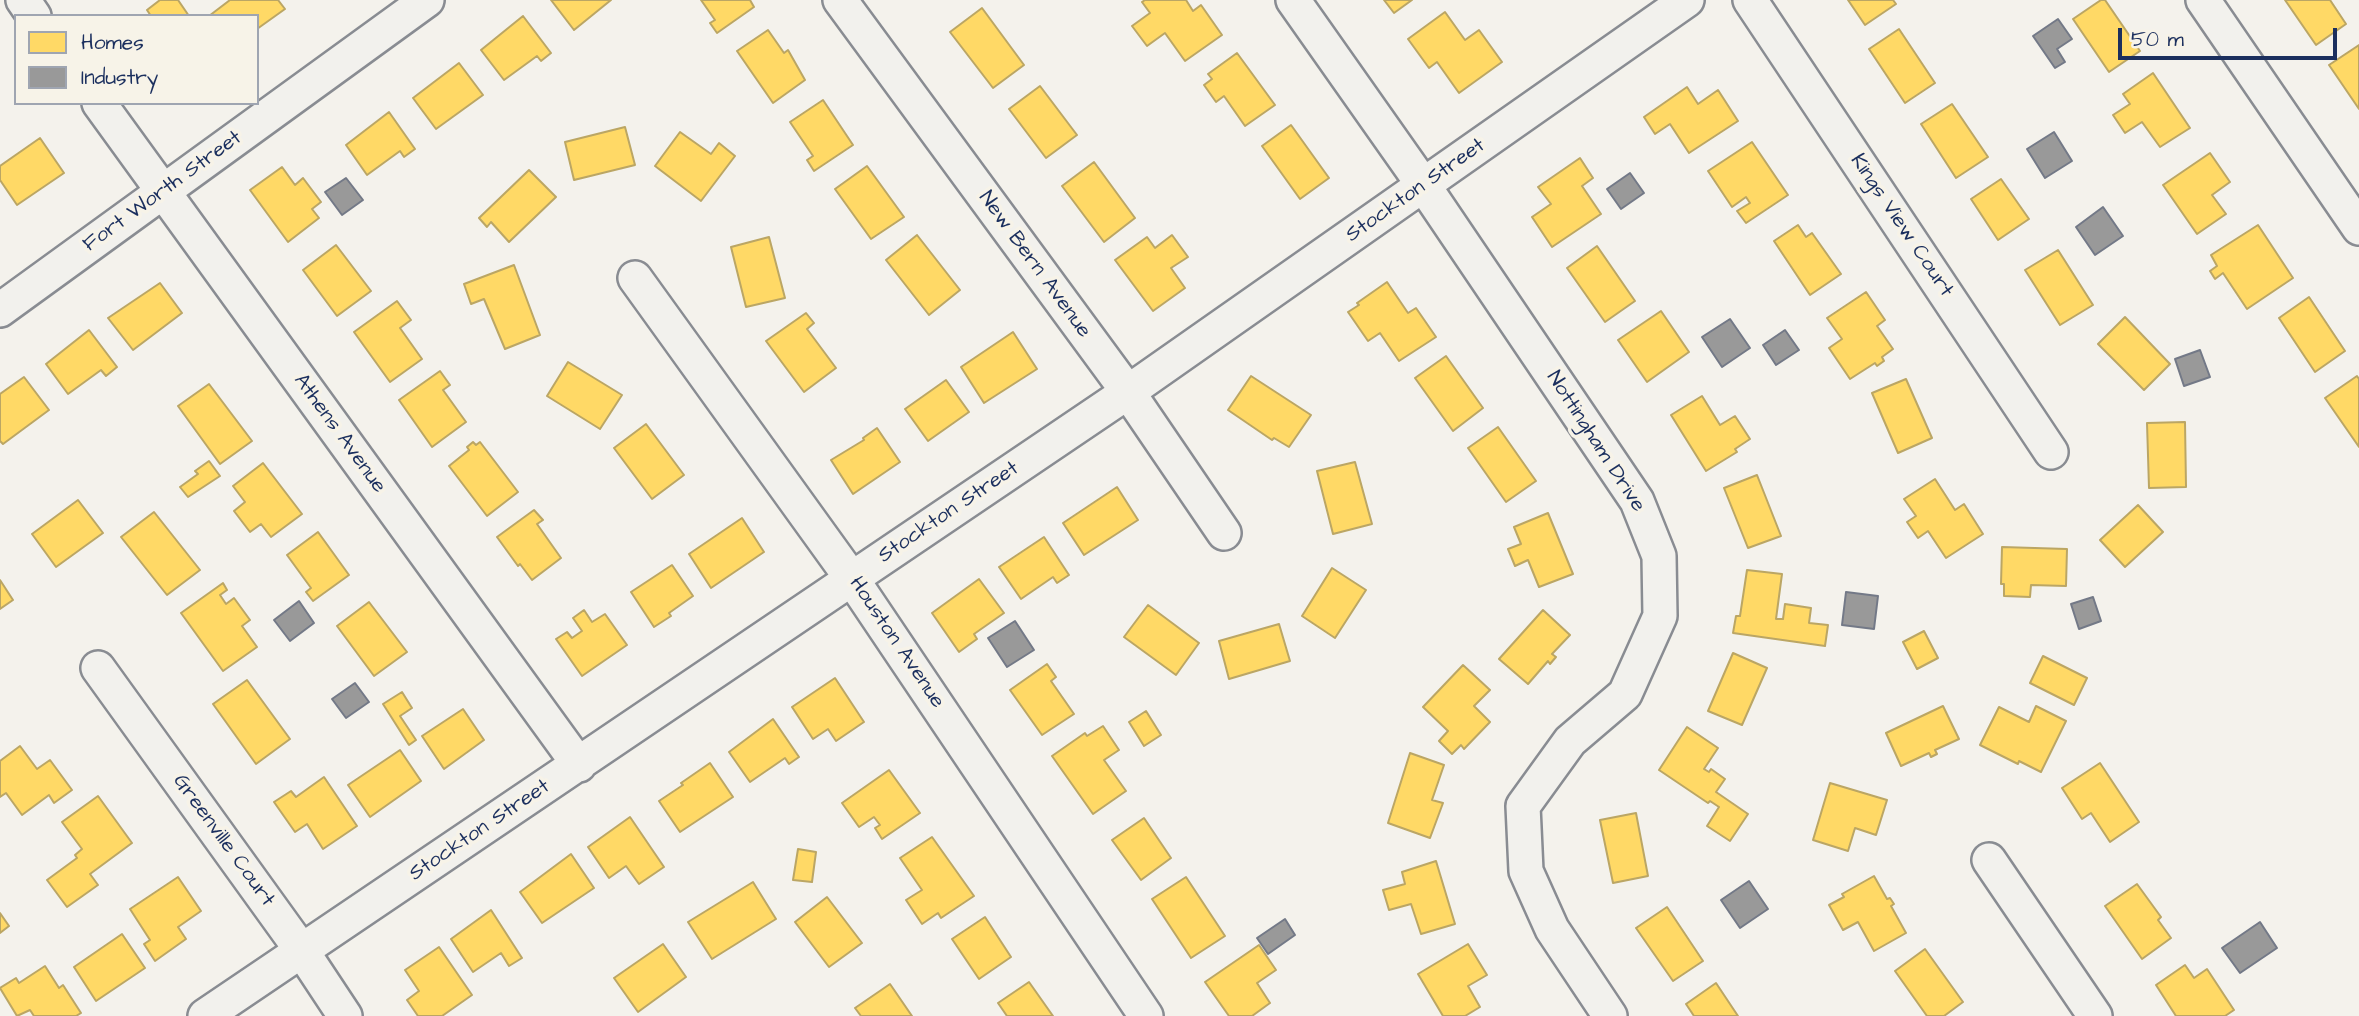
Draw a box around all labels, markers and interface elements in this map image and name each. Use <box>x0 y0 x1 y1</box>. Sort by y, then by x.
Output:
legend <box>14 14 259 105</box>
scale bar <box>2121 14 2340 58</box>
text: 50 m <box>2131 25 2184 54</box>
text: Homes <box>81 28 144 57</box>
text: Industry <box>81 63 158 92</box>
street label: Fort Worth Street <box>79 126 247 258</box>
street label: Stockton Street <box>1342 134 1490 248</box>
street label: Kings View Court <box>1844 150 1958 302</box>
street label: New Bern Avenue <box>972 187 1096 343</box>
street label: Nottingham Drive <box>1540 367 1650 517</box>
street label: Athens Avenue <box>287 369 391 499</box>
street label: Stockton Street <box>874 457 1024 569</box>
street label: Houston Avenue <box>843 572 949 714</box>
street label: Greenville Court <box>167 770 279 912</box>
street label: Stockton Street <box>405 775 555 887</box>

